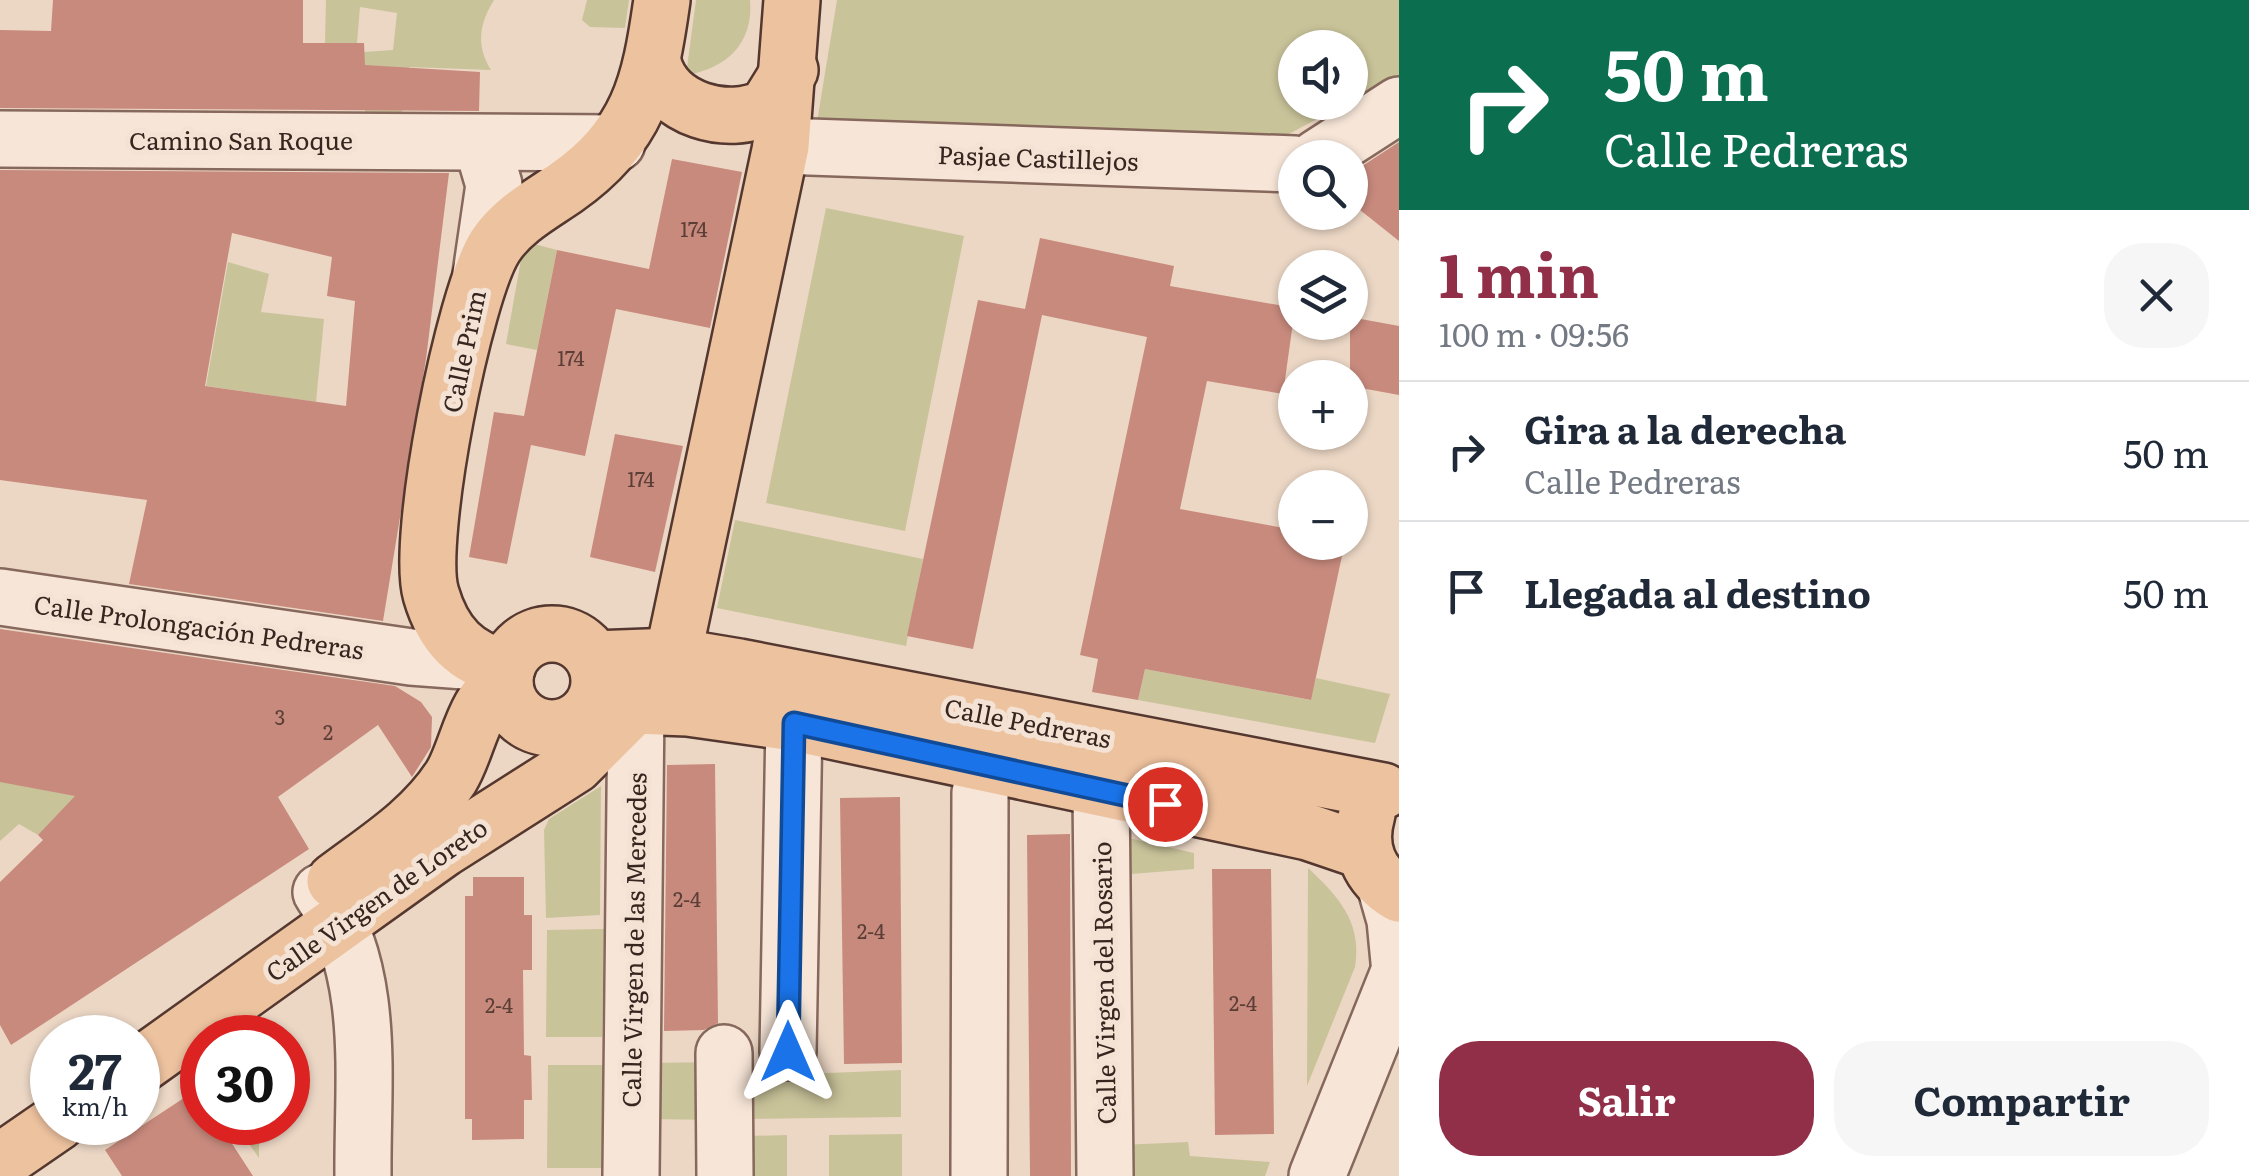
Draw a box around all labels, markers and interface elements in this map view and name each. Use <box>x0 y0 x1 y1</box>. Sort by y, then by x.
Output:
text: 50 m <box>1604 19 1769 123</box>
map controls <box>1278 30 1368 560</box>
button: sound <box>1278 30 1368 120</box>
icon: right <box>1439 40 1569 170</box>
text: Calle Pedreras <box>1604 114 1908 181</box>
street label: Camino San Roque <box>129 121 353 158</box>
street label: Pasjae Castillejos <box>937 135 1139 179</box>
button: search <box>1278 140 1368 230</box>
house number: 174 <box>680 213 708 243</box>
text: 1 min <box>1439 227 1599 316</box>
button: close <box>2104 243 2209 348</box>
button: layers <box>1278 250 1368 340</box>
street label: Calle Prim <box>432 286 494 416</box>
text: 100 m · 09:56 <box>1439 309 1629 357</box>
house number: 174 <box>557 342 585 372</box>
button: + <box>1278 360 1368 450</box>
text: Gira a la derecha <box>1524 399 1846 456</box>
text: 50 m <box>2123 423 2209 480</box>
icon: right <box>1439 424 1494 479</box>
text: Calle Pedreras <box>1524 456 1740 504</box>
house number: 174 <box>627 463 655 493</box>
button: − <box>1278 470 1368 560</box>
text: Llegada al destino <box>1524 563 1871 620</box>
text: 50 m <box>2123 563 2209 620</box>
icon: arrive <box>1439 564 1494 619</box>
street label: Calle Prolongación Pedreras <box>32 585 366 667</box>
street label: Calle Pedreras <box>942 688 1114 756</box>
house number: 3 <box>275 701 285 731</box>
house number: 2 <box>323 716 333 746</box>
pin <box>1123 762 1208 847</box>
street label: Calle Virgen de las Mercedes <box>612 772 654 1108</box>
icon: arrive <box>1138 777 1193 832</box>
street label: Calle Virgen de Loreto <box>258 808 494 990</box>
street label: Calle Virgen del Rosario <box>1082 841 1124 1125</box>
house number: 2-4 <box>673 883 701 913</box>
house number: 2-4 <box>857 915 885 945</box>
house number: 2-4 <box>1229 987 1257 1017</box>
house number: 2-4 <box>485 989 513 1019</box>
position arrow <box>736 1000 840 1104</box>
speed limit sign: 30 <box>180 1015 310 1145</box>
text: 27 <box>68 1031 122 1105</box>
button: Salir <box>1439 1041 1814 1156</box>
button: Compartir <box>1834 1041 2209 1156</box>
text: km/h <box>62 1087 128 1124</box>

